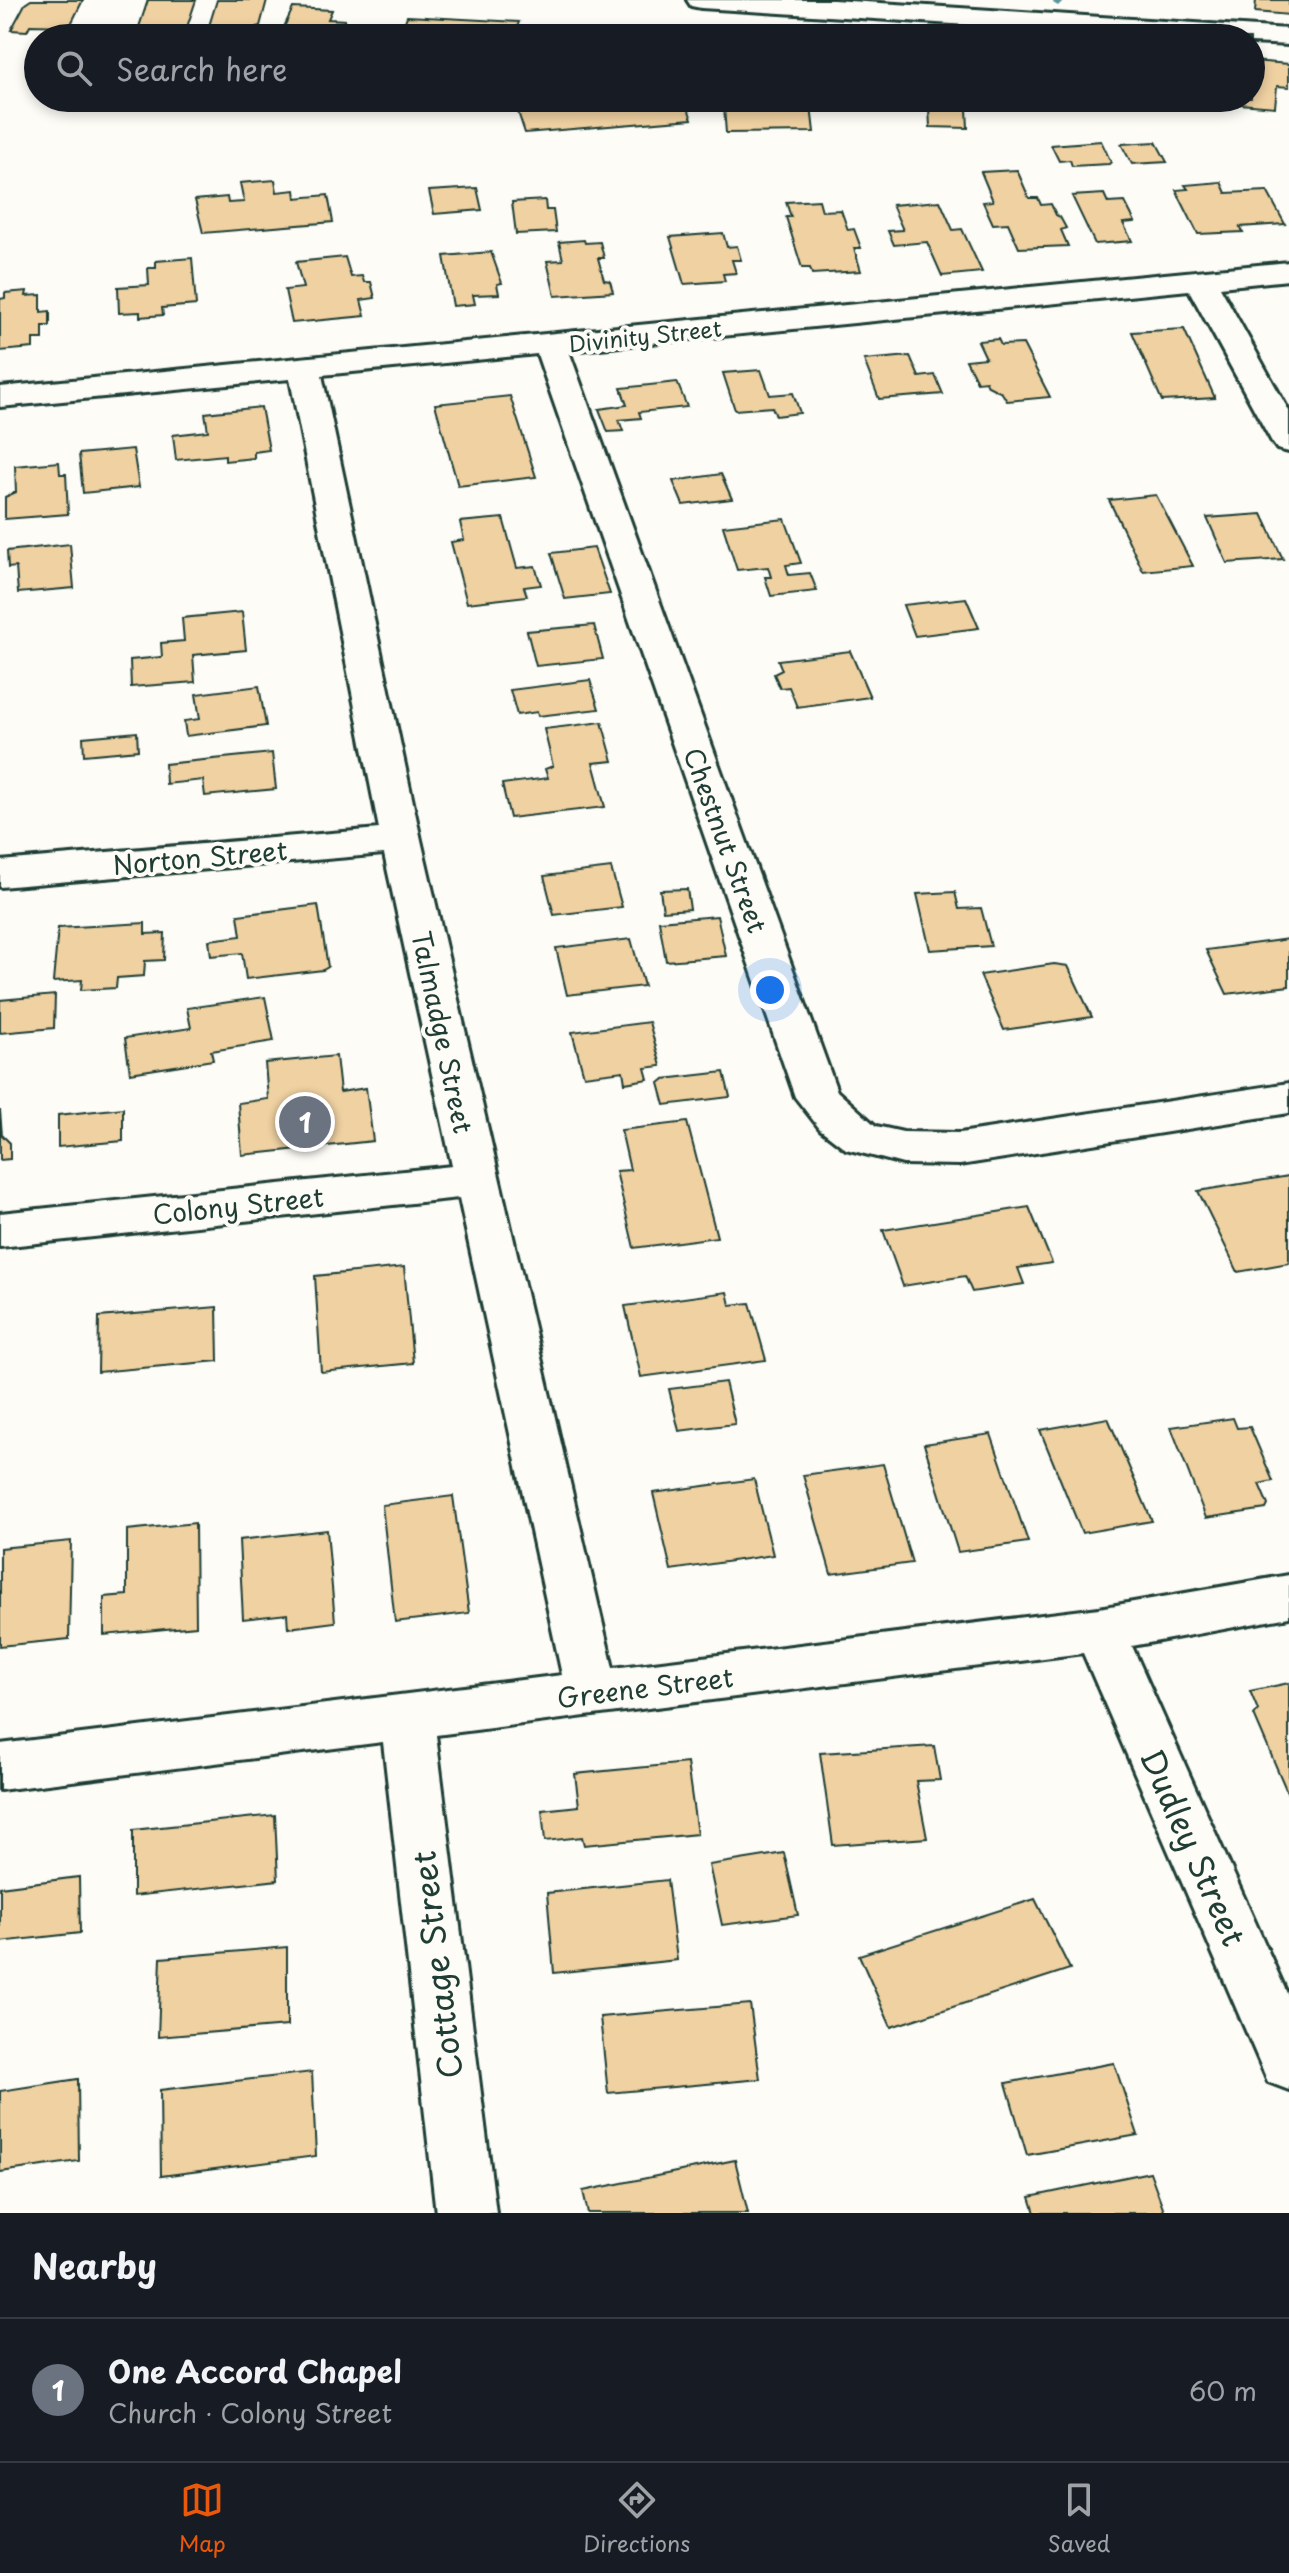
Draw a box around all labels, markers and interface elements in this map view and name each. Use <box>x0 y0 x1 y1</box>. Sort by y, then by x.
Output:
search box <box>24 24 1265 112</box>
icon: search <box>52 46 96 90</box>
text: Search here <box>116 46 288 91</box>
street label: Divinity Street <box>567 311 723 359</box>
street label: Chestnut Street <box>674 742 778 938</box>
street label: Norton Street <box>111 830 289 884</box>
street label: Talmadge Street <box>403 927 483 1137</box>
your location <box>750 970 790 1010</box>
pin: 1 <box>279 1092 331 1152</box>
street label: Colony Street <box>151 1177 325 1233</box>
street label: Greene Street <box>555 1657 735 1717</box>
street label: Dudley Street <box>1129 1741 1259 1953</box>
street label: Cottage Street <box>398 1848 474 2082</box>
text: Nearby <box>32 2239 157 2291</box>
text: One Accord Chapel <box>108 2348 402 2393</box>
text: 1 <box>52 2371 64 2410</box>
text: 60 m <box>1189 2371 1257 2410</box>
text: Church · Colony Street <box>108 2393 392 2432</box>
tab: Map <box>179 2478 226 2559</box>
tab: Directions <box>583 2478 690 2559</box>
tab: Saved <box>1048 2478 1110 2559</box>

